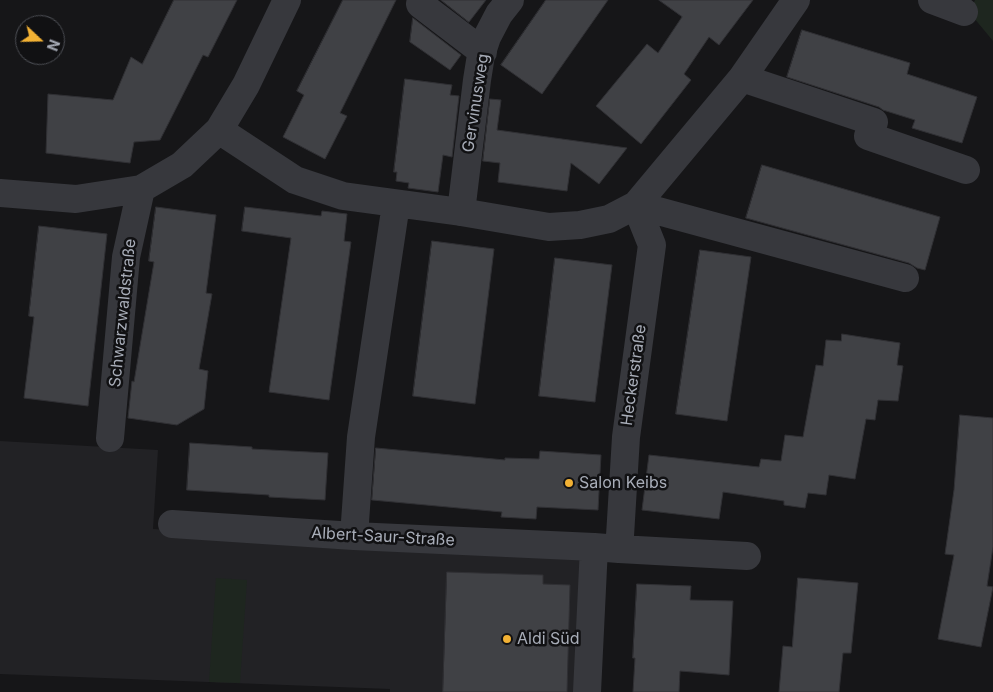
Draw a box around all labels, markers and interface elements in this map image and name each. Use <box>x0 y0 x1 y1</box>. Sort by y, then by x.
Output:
north arrow <box>15 15 65 65</box>
text: N <box>44 37 63 53</box>
street label: Gervinusweg <box>459 52 493 154</box>
street label: Schwarzwaldstraße <box>106 238 140 388</box>
street label: Heckerstraße <box>617 323 651 427</box>
place label: Salon Keibs <box>579 473 667 493</box>
marker: Salon Keibs <box>563 477 575 489</box>
street label: Albert-Saur-Straße <box>311 524 455 550</box>
place label: Aldi Süd <box>517 629 580 649</box>
marker: Aldi Süd <box>501 633 513 645</box>

